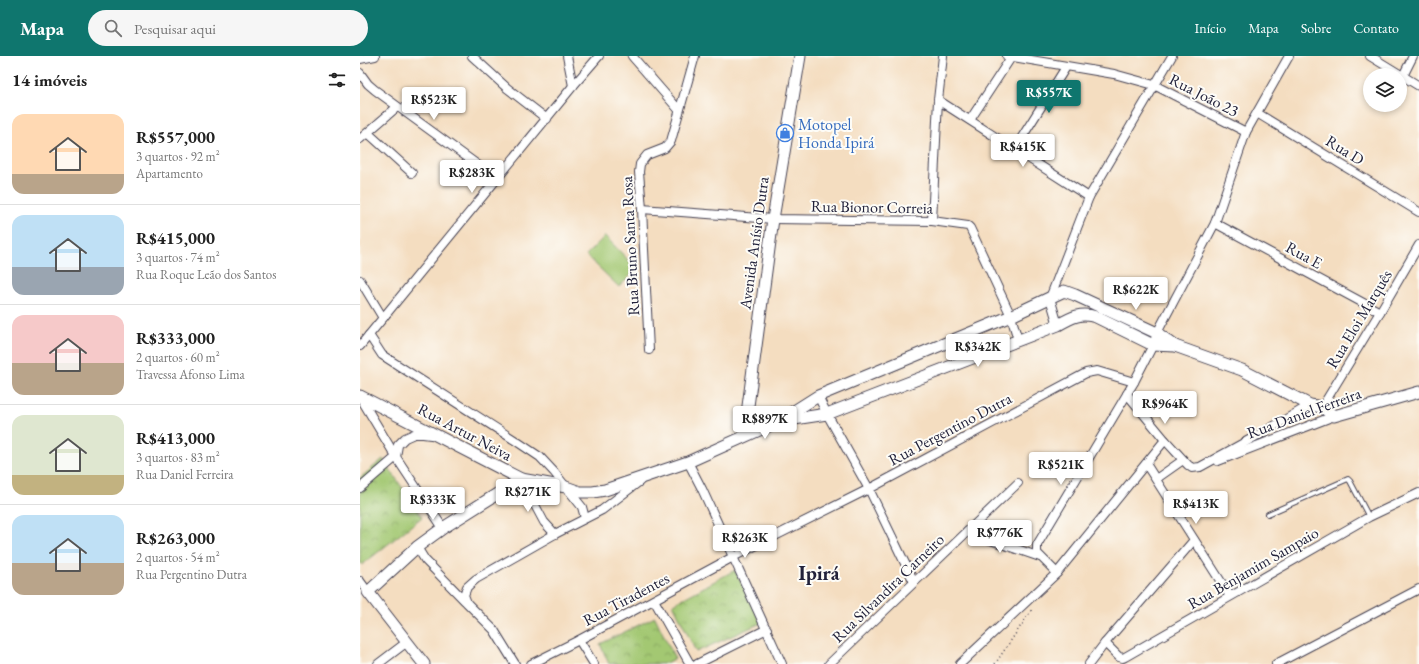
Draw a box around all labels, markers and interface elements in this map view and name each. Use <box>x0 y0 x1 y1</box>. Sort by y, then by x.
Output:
search box <box>88 10 368 46</box>
text: Mapa <box>20 16 64 41</box>
icon: search <box>102 17 124 39</box>
text: Pesquisar aqui <box>134 19 216 38</box>
text: Início <box>1194 19 1226 37</box>
text: Mapa <box>1248 19 1279 37</box>
text: Sobre <box>1301 19 1331 37</box>
text: Contato <box>1353 19 1399 37</box>
map controls <box>1363 68 1407 112</box>
button: layers <box>1363 68 1407 112</box>
text: 14 imóveis <box>12 69 87 91</box>
icon: filters <box>326 69 348 91</box>
street label: Rua João 23 <box>1166 69 1243 122</box>
pin: R$557K <box>1016 80 1082 114</box>
text: R$557K <box>1026 84 1072 101</box>
pin: R$523K <box>401 87 467 121</box>
text: R$523K <box>411 91 457 108</box>
place label: Motopel Honda Ipirá <box>798 114 875 153</box>
shop icon: Motopel Honda Ipirá <box>775 123 795 143</box>
text: R$557,000 <box>136 126 215 148</box>
icon: home <box>44 130 92 178</box>
street label: Rua D <box>1322 130 1368 170</box>
pin: R$415K <box>990 134 1056 168</box>
text: R$415K <box>1000 138 1046 155</box>
text: 3 quartos · 92 m² <box>136 148 220 165</box>
pin: R$283K <box>439 160 505 194</box>
text: R$283K <box>449 164 495 181</box>
text: Apartamento <box>136 165 203 182</box>
street label: Rua Bruno Santa Rosa <box>616 175 644 316</box>
street label: Avenida Anísio Dutra <box>734 175 774 312</box>
street label: Rua Bionor Correia <box>811 195 934 219</box>
text: R$415,000 <box>136 227 215 249</box>
icon: home <box>44 231 92 279</box>
street label: Rua E <box>1282 236 1326 274</box>
text: 3 quartos · 74 m² <box>136 249 220 266</box>
text: Rua Roque Leão dos Santos <box>136 266 276 283</box>
street label: Rua Eloi Marquês <box>1321 266 1397 372</box>
pin: R$622K <box>1103 277 1169 311</box>
text: R$622K <box>1113 281 1159 298</box>
text: R$333,000 <box>136 327 215 349</box>
icon: home <box>44 331 92 379</box>
pin: R$342K <box>945 334 1011 368</box>
text: R$342K <box>955 338 1001 355</box>
text: 2 quartos · 60 m² <box>136 349 220 366</box>
text: Travessa Afonso Lima <box>136 366 245 383</box>
street label: Rua Daniel Ferreira <box>1244 382 1365 443</box>
street label: Rua Pergentino Dutra <box>885 387 1016 470</box>
pin: R$964K <box>1132 391 1198 425</box>
text: R$964K <box>1142 395 1188 412</box>
street label: Rua Artur Neiva <box>414 398 516 466</box>
pin: R$897K <box>732 406 798 440</box>
text: R$897K <box>742 410 788 427</box>
text: R$413,000 <box>136 427 215 449</box>
icon: home <box>44 431 92 479</box>
text: 3 quartos · 83 m² <box>136 449 220 466</box>
pin: R$521K <box>1028 452 1094 486</box>
text: R$521K <box>1038 456 1084 473</box>
text: Rua Daniel Ferreira <box>136 466 234 483</box>
pin: R$271K <box>495 479 561 513</box>
text: R$271K <box>505 483 551 500</box>
pin: R$333K <box>400 487 466 521</box>
text: R$333K <box>410 491 456 508</box>
pin: R$413K <box>1163 491 1229 525</box>
text: R$413K <box>1173 495 1219 512</box>
pin: R$776K <box>967 520 1033 554</box>
street label: Rua Benjamim Sampaio <box>1184 522 1322 614</box>
text: R$776K <box>977 524 1023 541</box>
pin: R$263K <box>712 525 778 559</box>
text: R$263,000 <box>136 527 215 549</box>
text: R$263K <box>722 529 768 546</box>
street label: Rua Silvandira Carneiro <box>827 529 949 647</box>
icon: home <box>44 531 92 579</box>
text: 2 quartos · 54 m² <box>136 549 220 566</box>
district label: Ipirá <box>798 560 840 586</box>
text: Rua Pergentino Dutra <box>136 566 247 583</box>
street label: Rua Tiradentes <box>579 567 673 631</box>

